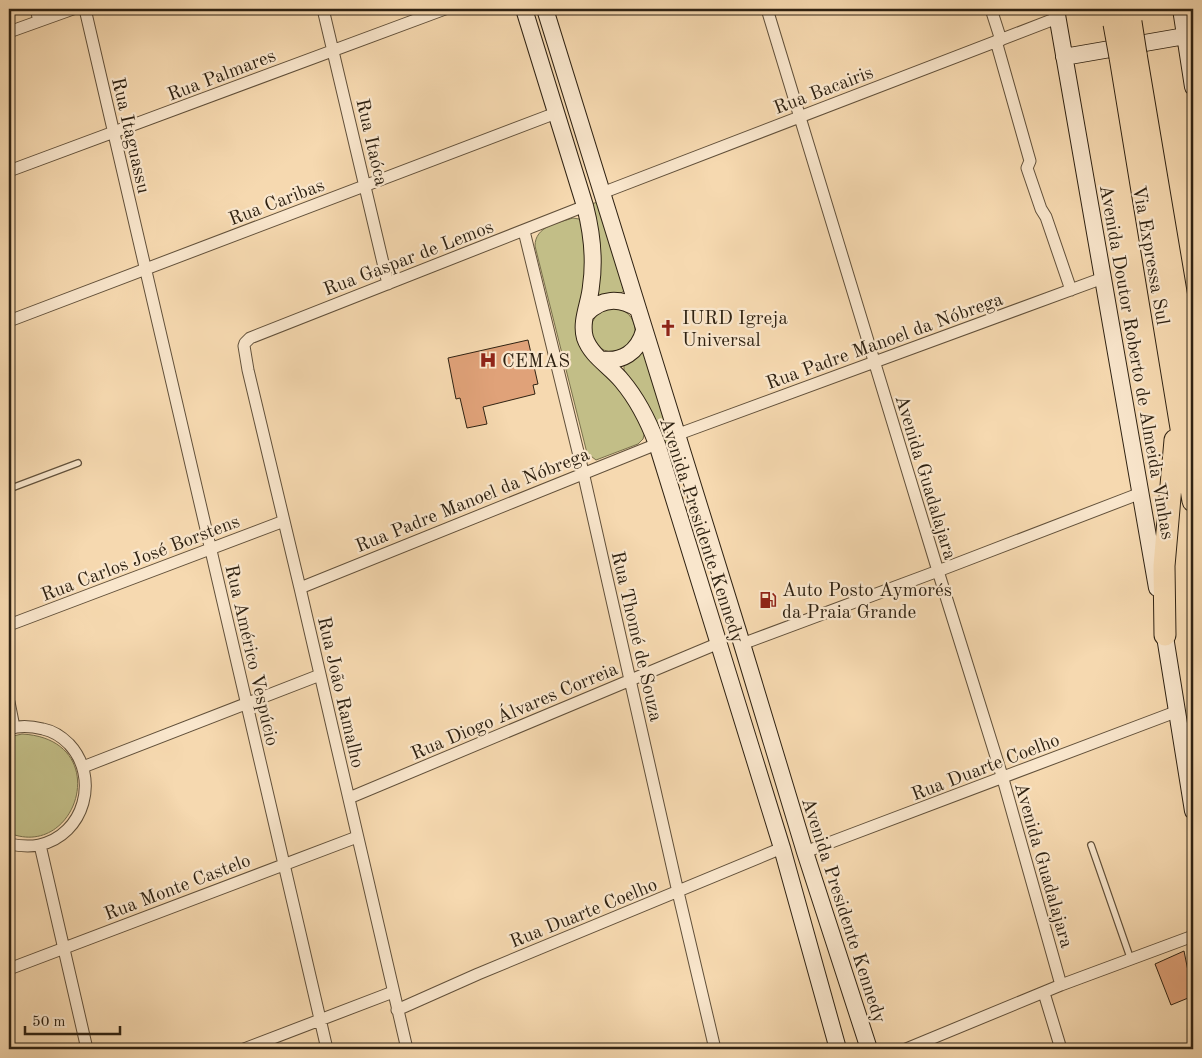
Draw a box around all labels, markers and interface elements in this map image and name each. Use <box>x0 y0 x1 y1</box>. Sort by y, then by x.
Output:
street label: Rua Palmares <box>165 47 279 106</box>
street label: Rua Bacairis <box>772 64 876 119</box>
street label: Rua Itaguassu <box>107 76 152 195</box>
street label: Rua Itaóca <box>351 97 390 189</box>
street label: Rua Caribas <box>226 176 327 230</box>
street label: Avenida Doutor Roberto de Almeida Vinhas <box>1095 184 1176 541</box>
street label: Via Expressa Sul <box>1128 184 1171 327</box>
street label: Rua Gaspar de Lemos <box>321 218 496 301</box>
street label: Rua Padre Manoel da Nóbrega <box>764 290 1006 394</box>
place label: IURD Igreja Universal <box>682 310 788 351</box>
church icon: IURD Igreja Universal <box>658 318 678 338</box>
hospital icon: CEMAS <box>478 350 498 370</box>
place label: CEMAS <box>502 353 570 372</box>
street label: Avenida Guadalajara <box>891 393 959 563</box>
street label: Avenida Presidente Kennedy <box>655 416 746 646</box>
street label: Rua Padre Manoel da Nóbrega <box>353 445 593 557</box>
street label: Rua Carlos José Borstens <box>39 513 243 606</box>
street label: Rua Thomé de Souza <box>607 550 665 724</box>
street label: Rua Américo Vespúcio <box>220 563 281 748</box>
place label: Auto Posto Aymorés da Praia Grande <box>782 582 952 623</box>
fuel station icon: Auto Posto Aymorés da Praia Grande <box>758 590 778 610</box>
street label: Rua João Ramalho <box>313 615 366 770</box>
street label: Rua Diogo Álvares Correia <box>407 656 622 764</box>
street label: Rua Duarte Coelho <box>909 731 1063 805</box>
street label: Avenida Guadalajara <box>1010 781 1075 951</box>
street label: Avenida Presidente Kennedy <box>797 796 888 1026</box>
street label: Rua Monte Castelo <box>102 852 254 925</box>
street label: Rua Duarte Coelho <box>508 876 660 953</box>
scale bar <box>25 1003 120 1035</box>
text: 50 m <box>32 1015 66 1030</box>

